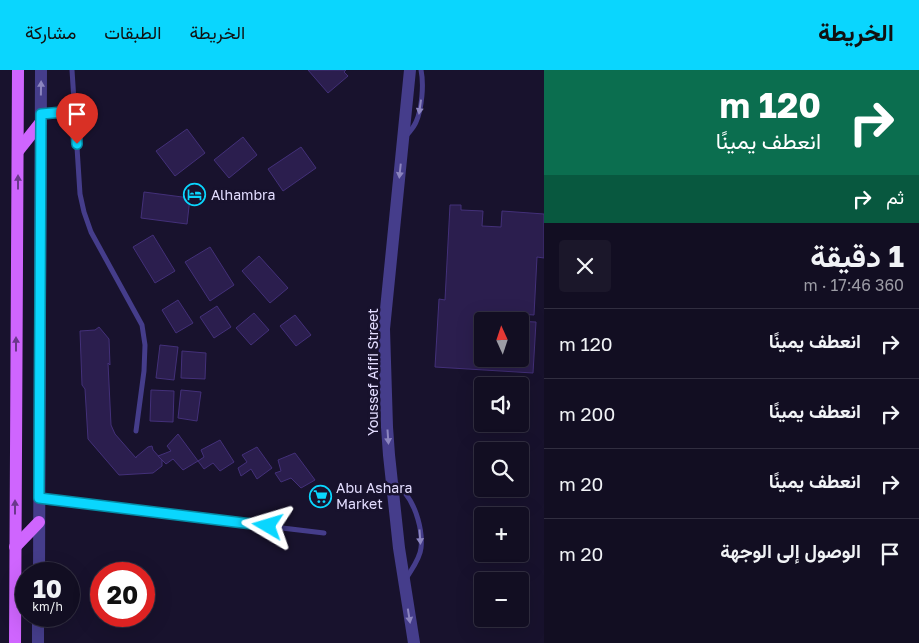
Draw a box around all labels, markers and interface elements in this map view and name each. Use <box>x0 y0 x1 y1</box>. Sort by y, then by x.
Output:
text: الخريطة <box>818 17 894 46</box>
text: مشاركة <box>25 21 76 43</box>
text: الطبقات <box>104 21 161 43</box>
text: الخريطة <box>189 21 245 43</box>
one-way arrow <box>37 79 45 95</box>
text: 120 m <box>719 84 821 126</box>
icon: right <box>839 90 904 155</box>
pin <box>56 93 98 144</box>
one-way arrow <box>416 99 424 115</box>
icon: arrive <box>63 100 91 128</box>
text: انعطف يمينًا <box>716 127 821 154</box>
one-way arrow <box>396 163 404 179</box>
one-way arrow <box>14 174 22 190</box>
hotel icon: Alhambra <box>183 183 207 207</box>
icon: right <box>848 185 876 213</box>
text: ثم <box>886 185 904 208</box>
place label: Alhambra <box>211 186 275 203</box>
text: 1 دقيقة <box>810 238 904 274</box>
button: close <box>559 240 611 292</box>
text: 360 m · 17:46 <box>804 275 904 295</box>
street label: Youssef Afifi Street <box>364 308 381 436</box>
north arrow <box>474 312 529 368</box>
map controls <box>474 312 529 627</box>
text: انعطف يمينًا <box>769 329 861 352</box>
icon: right <box>876 330 904 358</box>
text: 120 m <box>559 332 613 355</box>
one-way arrow <box>12 336 20 352</box>
button: sound <box>474 377 529 432</box>
text: انعطف يمينًا <box>769 399 861 422</box>
icon: right <box>876 400 904 428</box>
text: 200 m <box>559 402 615 425</box>
one-way arrow <box>384 430 392 446</box>
button: search <box>474 442 529 497</box>
text: انعطف يمينًا <box>769 469 861 492</box>
icon: right <box>876 470 904 498</box>
text: 20 m <box>559 472 603 495</box>
place label: Abu Ashara Market <box>336 479 412 512</box>
supermarket icon: Abu Ashara Market <box>308 484 332 508</box>
one-way arrow <box>11 499 19 515</box>
position arrow <box>241 499 293 551</box>
button: + <box>474 507 529 562</box>
one-way arrow <box>417 529 425 545</box>
text: الوصول إلى الوجهة <box>720 539 861 562</box>
icon: arrive <box>876 540 904 568</box>
text: 20 m <box>559 542 603 565</box>
speed limit sign: 20 <box>90 562 155 627</box>
button: − <box>474 572 529 627</box>
text: 10 <box>33 573 62 604</box>
text: km/h <box>32 599 63 614</box>
one-way arrow <box>406 608 414 624</box>

